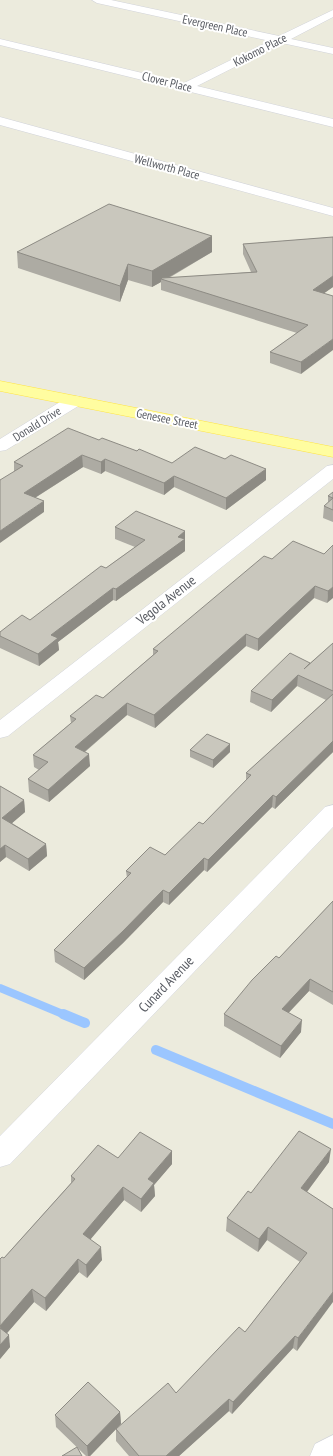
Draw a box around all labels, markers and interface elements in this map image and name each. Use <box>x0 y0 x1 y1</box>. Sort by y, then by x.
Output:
street label: Evergreen Place <box>181 11 249 40</box>
street label: Kokomo Place <box>231 30 289 69</box>
street label: Clover Place <box>141 68 194 95</box>
street label: Wellworth Place <box>133 151 201 182</box>
street label: Donald Drive <box>10 403 64 444</box>
street label: Genesee Street <box>135 405 200 432</box>
street label: Vegola Avenue <box>132 571 199 629</box>
street label: Cunard Avenue <box>135 952 198 1016</box>

